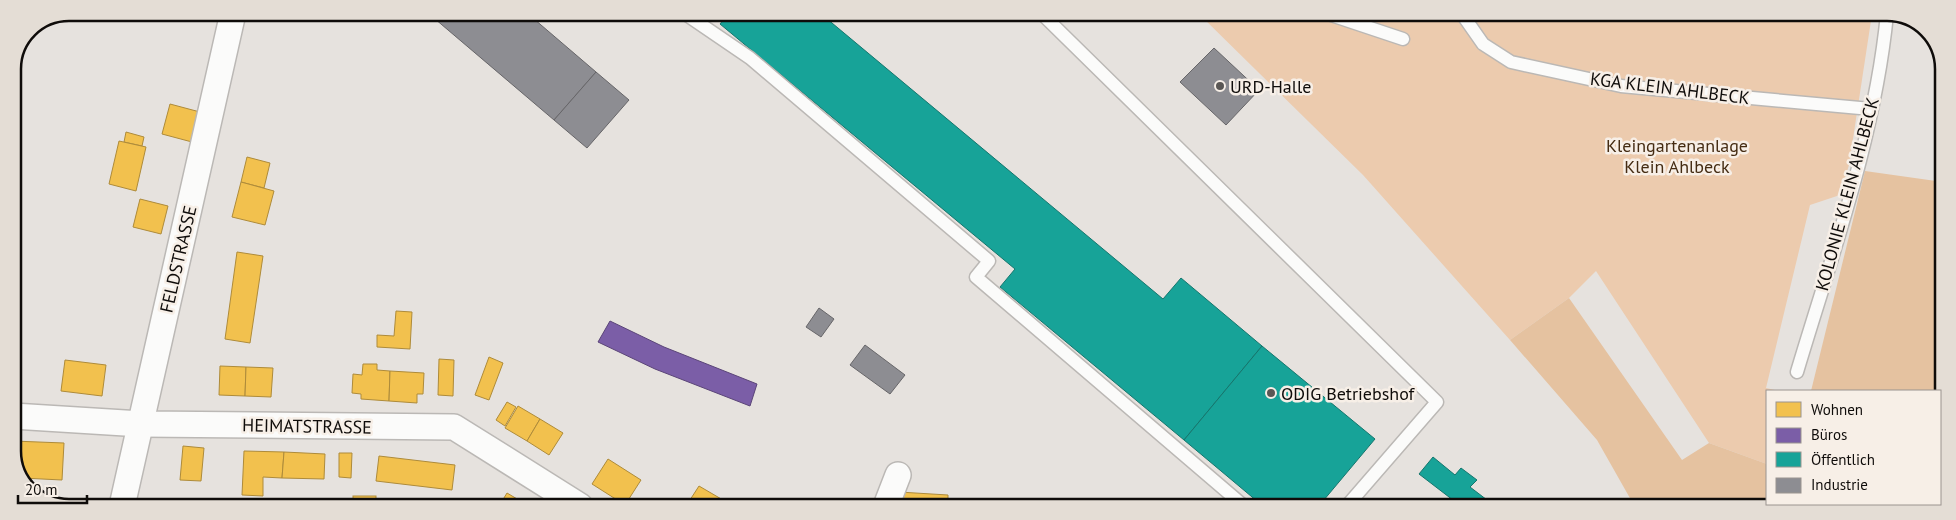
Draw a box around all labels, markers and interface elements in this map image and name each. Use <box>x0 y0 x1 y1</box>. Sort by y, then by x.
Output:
street label: KGA KLEIN AHLBECK <box>1589 67 1751 109</box>
place label: URD-Halle <box>1230 75 1311 98</box>
marker: URD-Halle <box>1214 80 1226 92</box>
street label: KOLONIE KLEIN AHLBECK <box>1810 95 1884 293</box>
park label: Kleingartenanlage Klein Ahlbeck <box>1606 134 1748 178</box>
street label: FELDSTRASSE <box>155 203 201 315</box>
place label: ODIG Betriebshof <box>1281 382 1416 405</box>
marker: ODIG Betriebshof <box>1265 387 1277 399</box>
legend <box>1766 390 1941 505</box>
text: Wohnen <box>1811 400 1863 419</box>
street label: HEIMATSTRASSE <box>242 413 372 439</box>
text: Büros <box>1811 425 1847 444</box>
text: Öffentlich <box>1811 450 1875 469</box>
scale bar <box>18 472 86 504</box>
text: Industrie <box>1811 475 1868 494</box>
text: 20 m <box>25 480 58 499</box>

